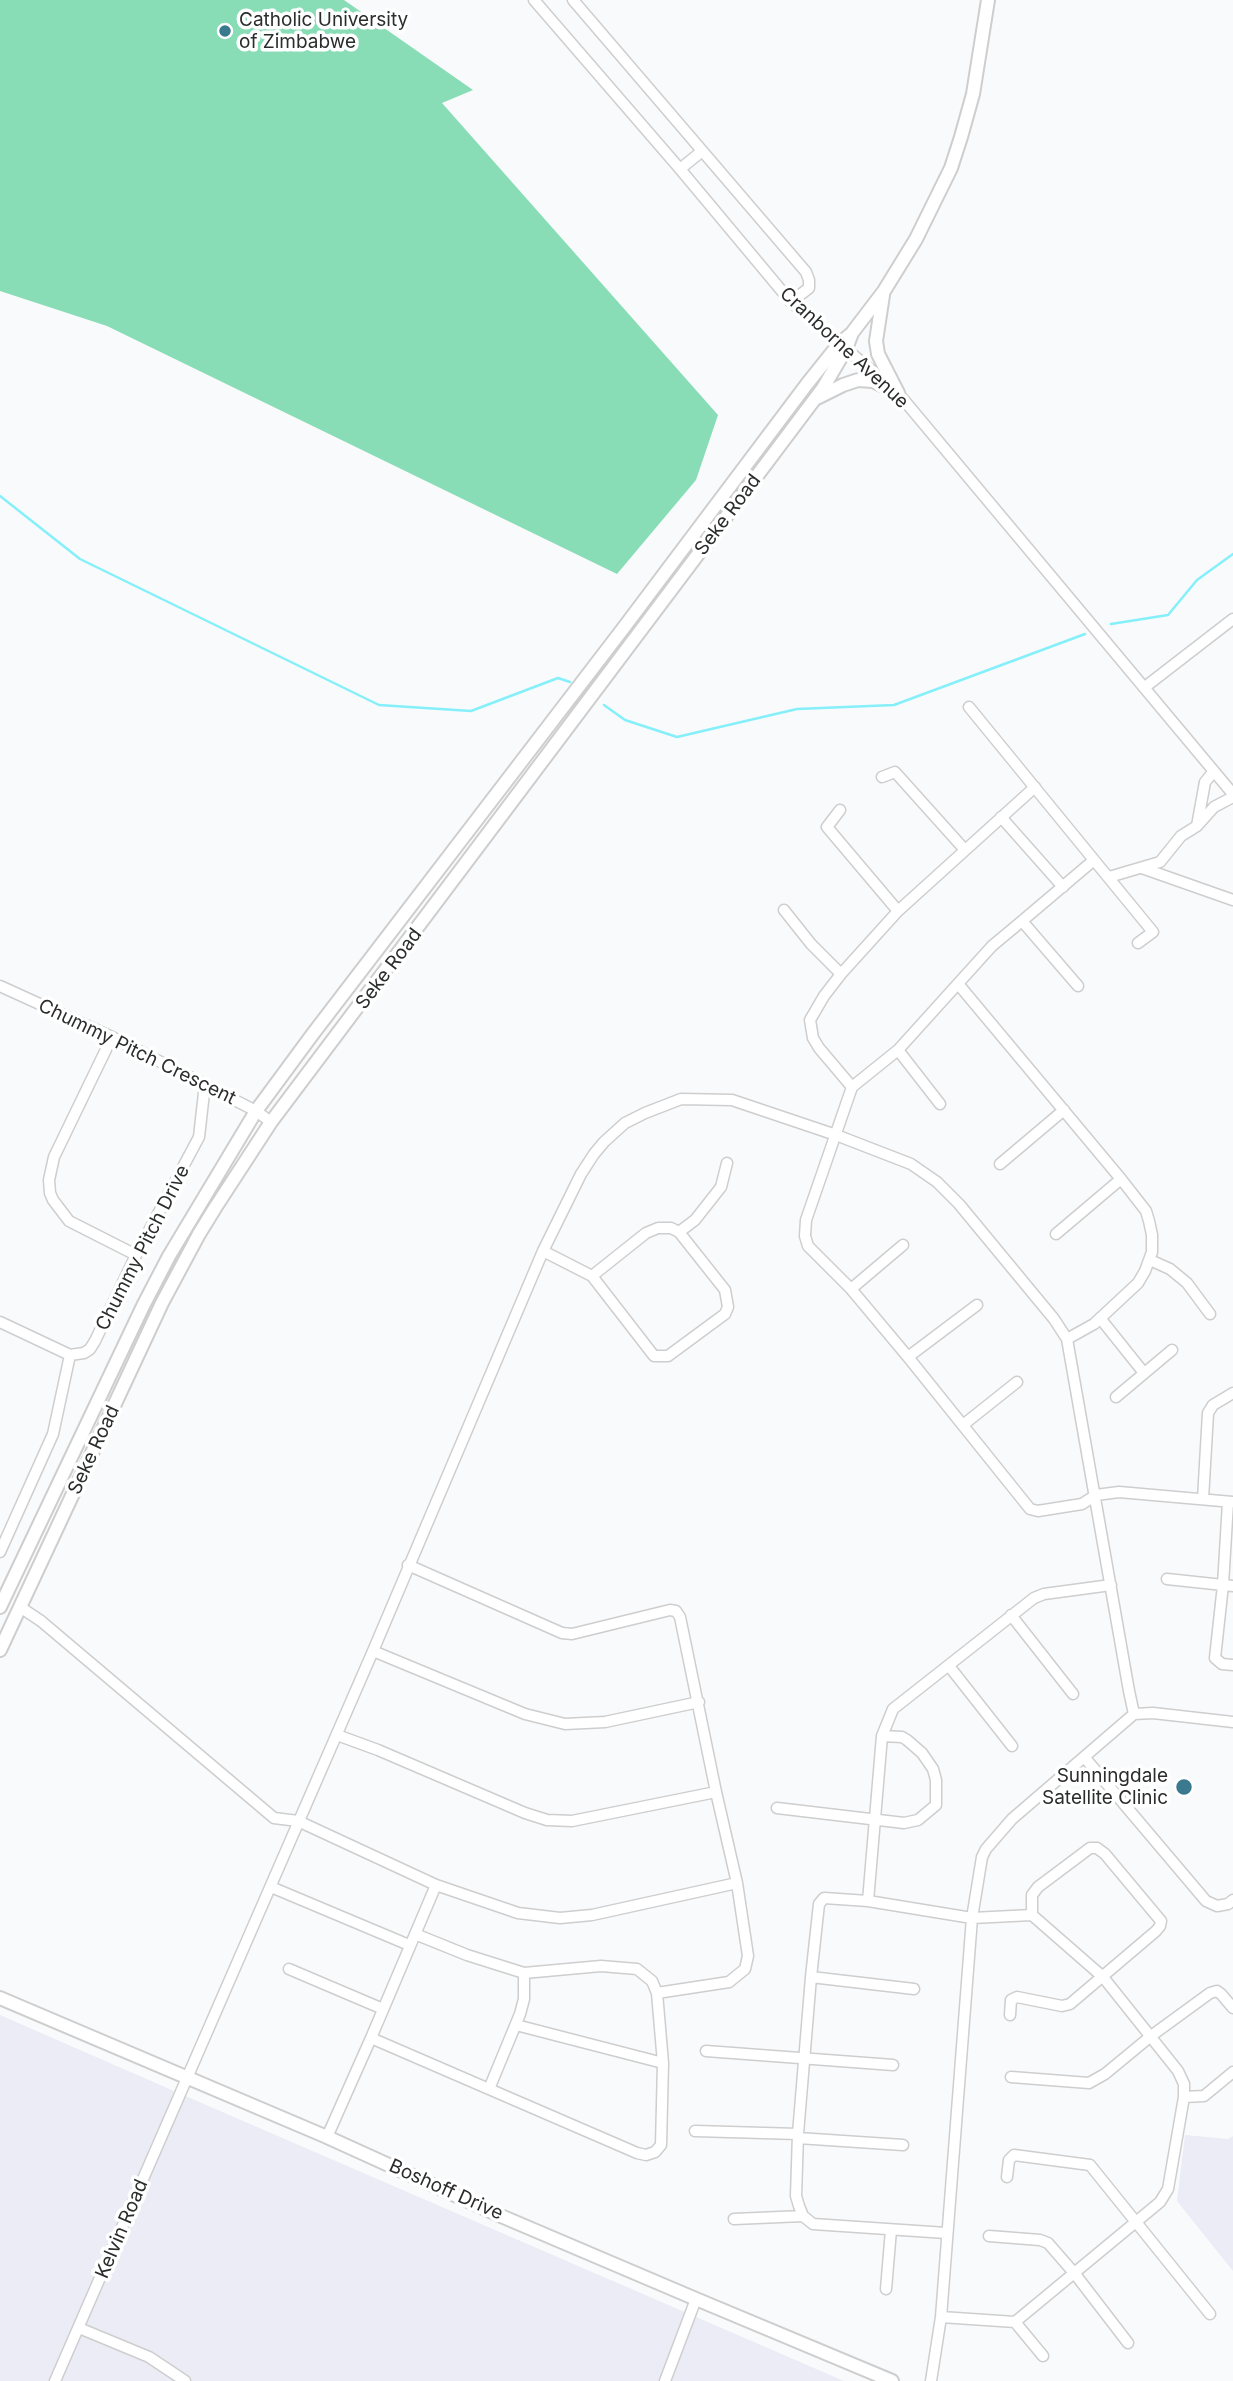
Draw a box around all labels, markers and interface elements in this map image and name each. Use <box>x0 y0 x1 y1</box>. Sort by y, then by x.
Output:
place label: Catholic University of Zimbabwe <box>239 9 408 53</box>
marker: Catholic University of Zimbabwe <box>217 23 233 39</box>
street label: Cranborne Avenue <box>775 282 913 414</box>
street label: Seke Road <box>690 470 766 560</box>
street label: Seke Road <box>351 924 427 1014</box>
street label: Chummy Pitch Crescent <box>35 994 239 1110</box>
street label: Chummy Pitch Drive <box>91 1161 195 1335</box>
street label: Seke Road <box>63 1402 125 1498</box>
place label: Sunningdale Satellite Clinic <box>1042 1765 1168 1809</box>
marker: Sunningdale Satellite Clinic <box>1174 1777 1194 1797</box>
street label: Boshoff Drive <box>386 2155 506 2225</box>
street label: Kelvin Road <box>91 2176 153 2282</box>

